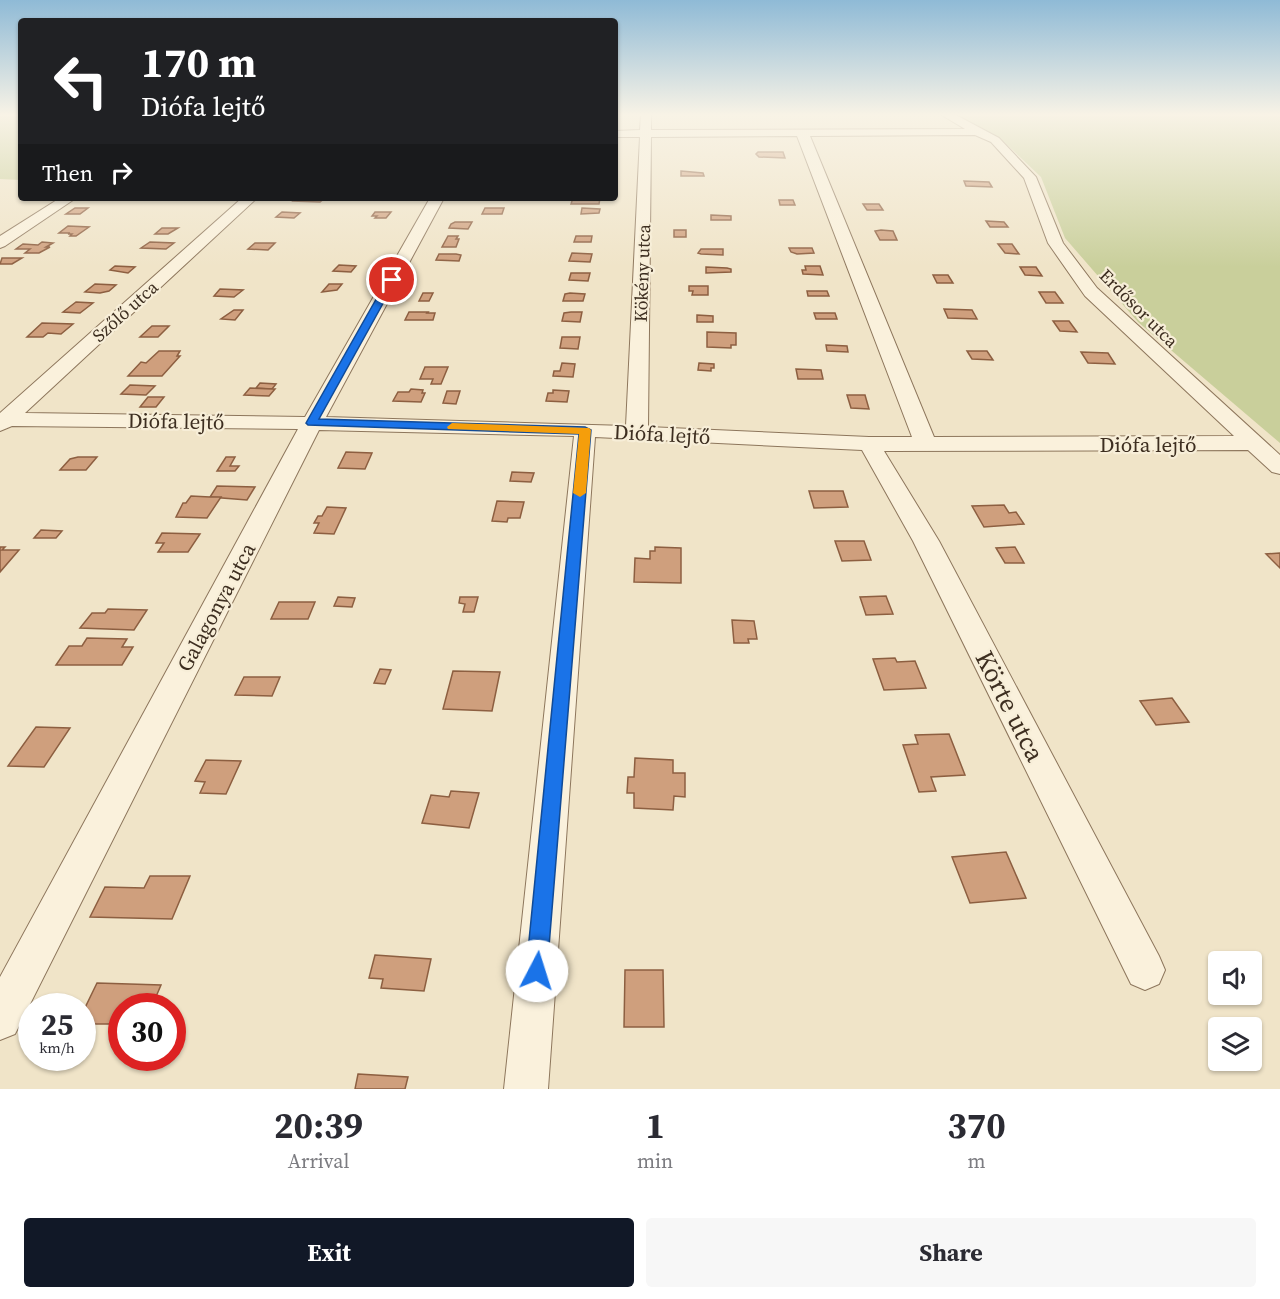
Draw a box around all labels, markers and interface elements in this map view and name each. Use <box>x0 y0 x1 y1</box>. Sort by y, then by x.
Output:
text: 170 m <box>141 33 256 91</box>
icon: left <box>42 42 120 120</box>
text: Diófa lejtő <box>141 88 266 125</box>
icon: right <box>105 156 138 189</box>
text: Then <box>42 158 93 188</box>
street label: Kökény utca <box>628 223 656 322</box>
pin <box>366 254 417 305</box>
icon: arrive <box>375 263 408 296</box>
street label: Erdősor utca <box>1094 263 1185 354</box>
street label: Szőlő utca <box>87 274 164 347</box>
street label: Diófa lejtő <box>127 406 225 436</box>
street label: Diófa lejtő <box>613 417 711 451</box>
street label: Diófa lejtő <box>1100 430 1196 459</box>
street label: Galagonya utca <box>170 537 262 676</box>
street label: Körte utca <box>967 644 1054 768</box>
position arrow <box>505 939 569 1003</box>
map controls <box>1208 951 1262 1071</box>
button: sound <box>1208 951 1262 1005</box>
speed limit sign: 30 <box>108 993 186 1071</box>
text: 25 <box>41 1004 73 1045</box>
button: layers <box>1208 1017 1262 1071</box>
text: km/h <box>39 1037 75 1058</box>
text: 20:39 <box>274 1101 363 1150</box>
text: 1 <box>645 1101 665 1150</box>
text: 370 <box>947 1101 1006 1150</box>
text: Arrival <box>288 1147 349 1175</box>
text: min <box>637 1147 673 1175</box>
text: m <box>968 1147 986 1175</box>
button: Exit <box>24 1218 634 1287</box>
button: Share <box>646 1218 1256 1287</box>

